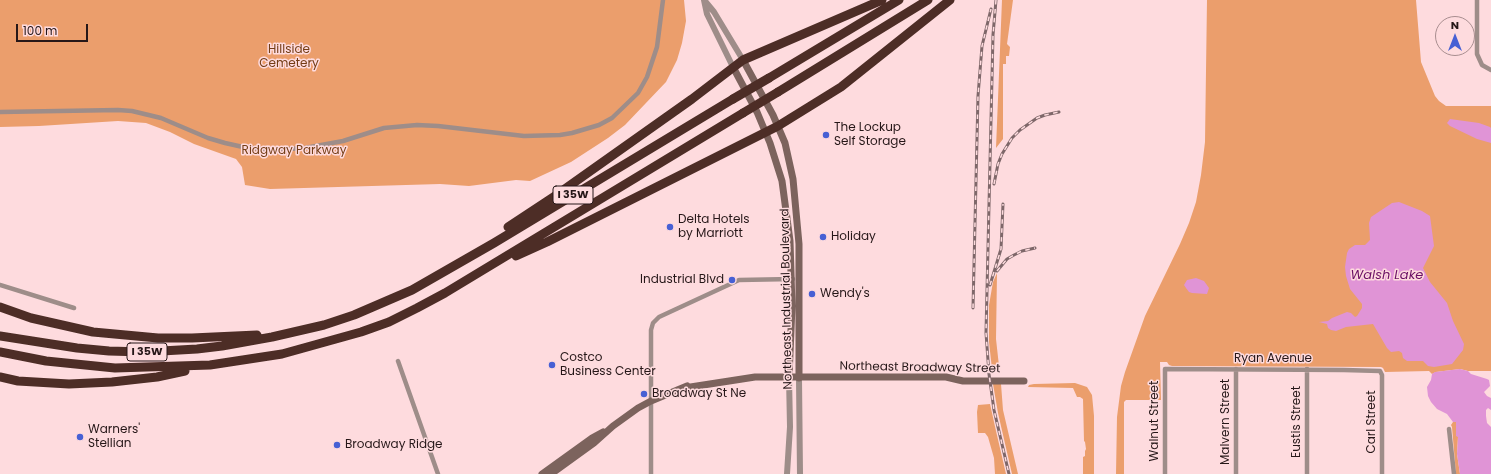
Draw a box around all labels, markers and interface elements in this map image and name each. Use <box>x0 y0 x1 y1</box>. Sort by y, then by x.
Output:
scale bar <box>18 16 90 42</box>
north arrow <box>1435 16 1475 56</box>
text: N <box>1451 17 1459 33</box>
text: 100 m <box>23 22 57 39</box>
park label: Hillside Cemetery <box>259 43 319 71</box>
place label: The Lockup Self Storage <box>834 121 906 149</box>
marker: The Lockup Self Storage <box>821 130 831 140</box>
park label: Ridgway Parkway <box>242 144 346 158</box>
road number: I 35W <box>553 186 593 204</box>
street label: Northeast Industrial Boulevard <box>778 208 796 390</box>
place label: Delta Hotels by Marriott <box>678 213 750 241</box>
marker: Delta Hotels by Marriott <box>665 222 675 232</box>
place label: Holiday <box>831 230 876 244</box>
marker: Holiday <box>818 232 828 242</box>
water label: Walsh Lake <box>1351 268 1423 284</box>
place label: Industrial Blvd <box>640 273 724 287</box>
marker: Industrial Blvd <box>727 275 737 285</box>
place label: Wendy's <box>820 287 870 301</box>
marker: Wendy's <box>807 289 817 299</box>
road number: I 35W <box>127 343 167 361</box>
place label: Costco Business Center <box>560 351 656 379</box>
street label: Ryan Avenue <box>1234 352 1312 366</box>
street label: Northeast Broadway Street <box>839 359 1001 377</box>
marker: Costco Business Center <box>547 360 557 370</box>
street label: Malvern Street <box>1219 379 1233 465</box>
street label: Walnut Street <box>1148 381 1162 461</box>
street label: Eustis Street <box>1290 386 1304 458</box>
place label: Broadway St Ne <box>652 387 746 401</box>
marker: Broadway St Ne <box>639 389 649 399</box>
street label: Carl Street <box>1365 390 1379 454</box>
place label: Warners' Stellian <box>88 423 140 451</box>
marker: Warners' Stellian <box>75 432 85 442</box>
place label: Broadway Ridge <box>345 438 443 452</box>
marker: Broadway Ridge <box>332 440 342 450</box>

